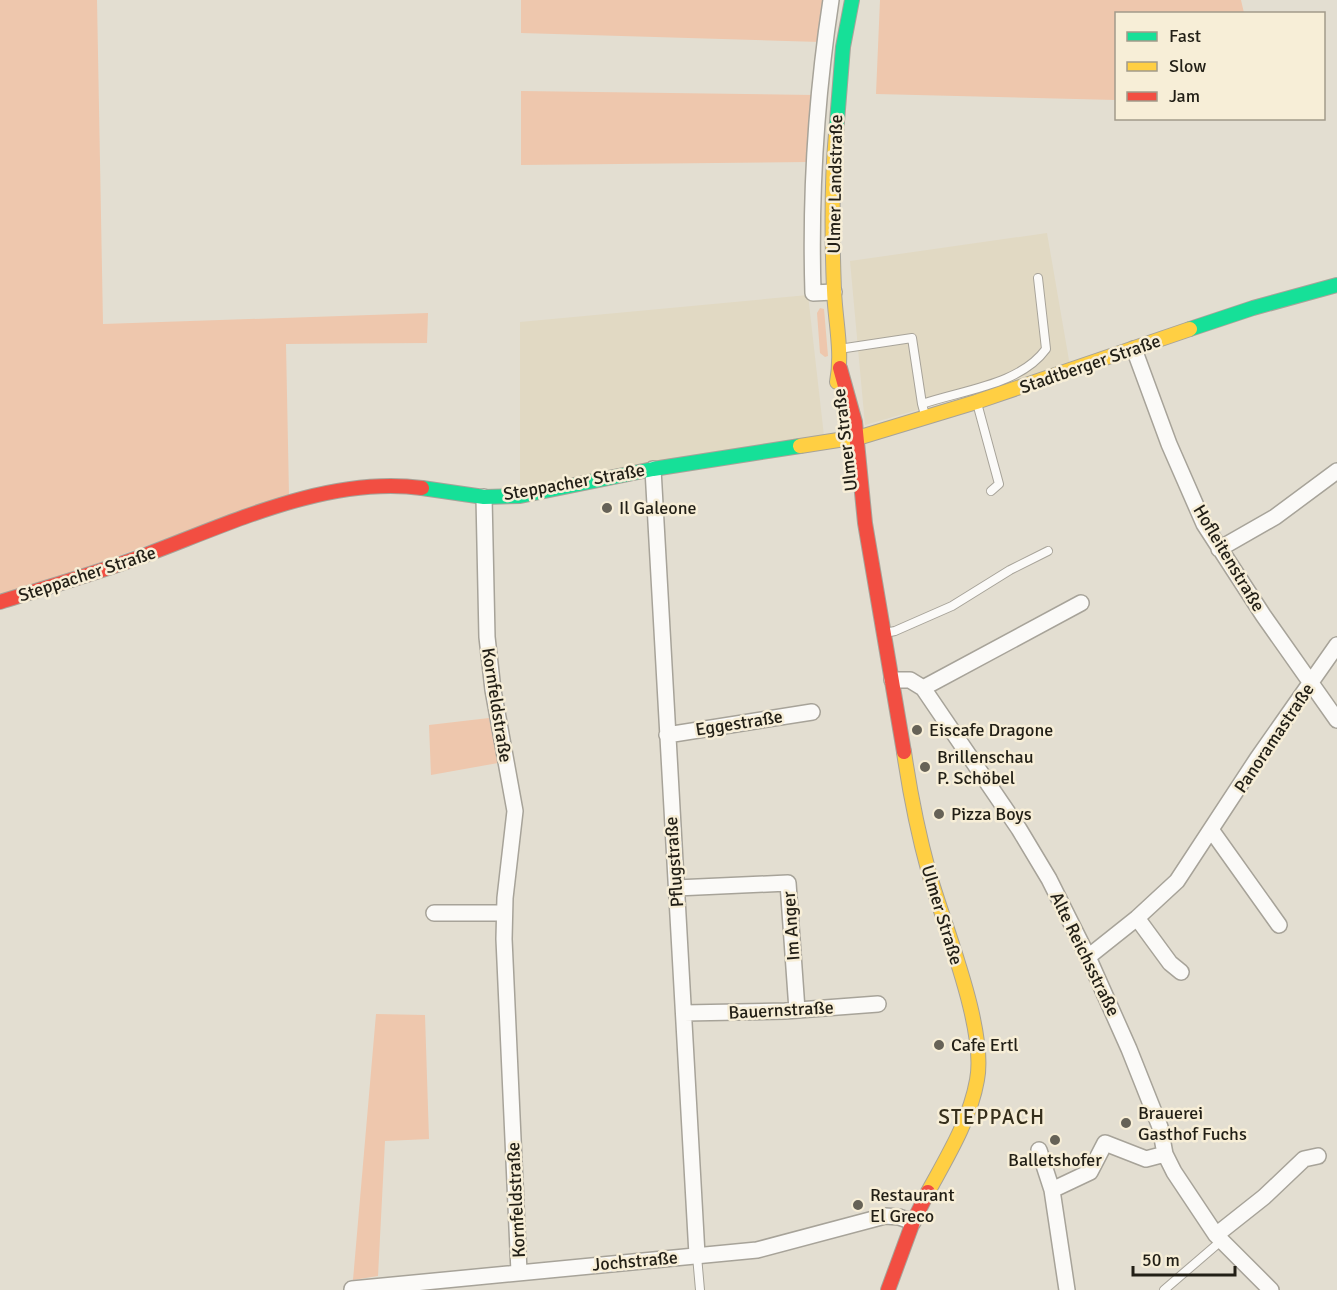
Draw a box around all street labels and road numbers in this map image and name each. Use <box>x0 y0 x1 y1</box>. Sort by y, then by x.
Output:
street label: Ulmer Landstraße <box>823 114 847 254</box>
street label: Stadtberger Straße <box>1017 330 1163 398</box>
street label: Ulmer Straße <box>828 387 862 493</box>
street label: Steppacher Straße <box>501 459 647 505</box>
street label: Hofleitenstraße <box>1188 500 1270 616</box>
street label: Steppacher Straße <box>15 541 159 607</box>
street label: Kornfeldstraße <box>477 646 517 764</box>
street label: Panoramastraße <box>1229 679 1319 797</box>
street label: Eggestraße <box>694 705 784 741</box>
street label: Pflugstraße <box>660 816 688 908</box>
street label: Ulmer Straße <box>916 862 968 968</box>
street label: Alte Reichsstraße <box>1045 888 1125 1020</box>
street label: Im Anger <box>778 890 804 961</box>
street label: Bauernstraße <box>728 996 834 1024</box>
street label: Kornfeldstraße <box>502 1142 530 1258</box>
street label: Jochstraße <box>591 1246 679 1276</box>

